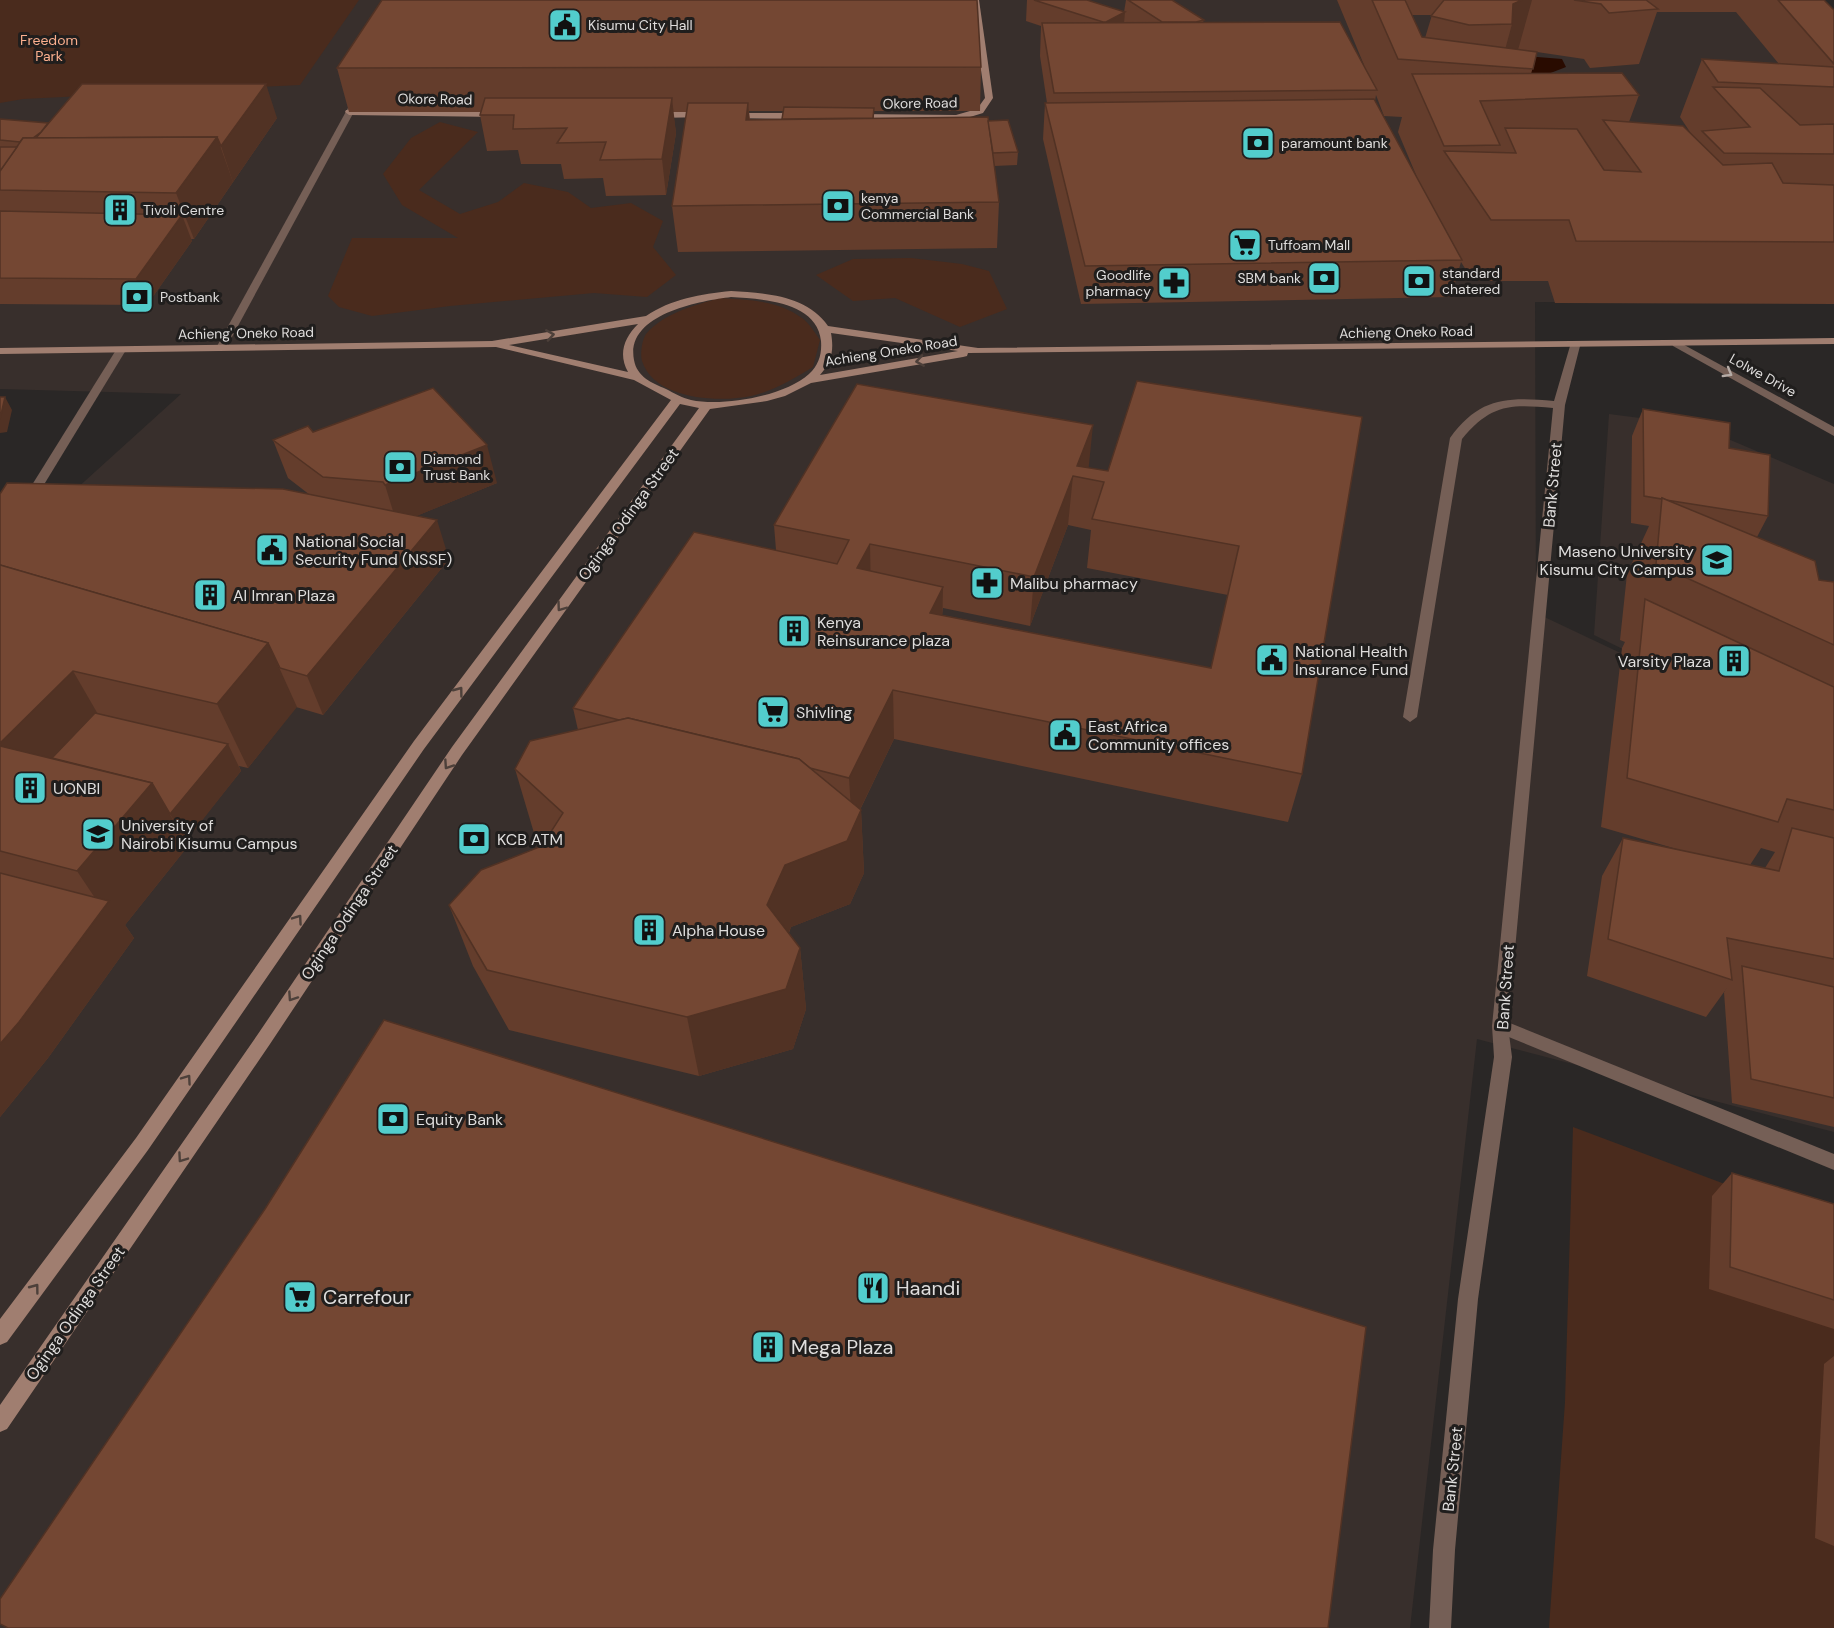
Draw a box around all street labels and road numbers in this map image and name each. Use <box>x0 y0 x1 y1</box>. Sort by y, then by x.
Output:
street label: Okore Road <box>397 89 473 109</box>
street label: Okore Road <box>882 93 958 113</box>
street label: Achieng Oneko Road <box>1339 322 1473 342</box>
street label: Achieng' Oneko Road <box>178 323 314 343</box>
street label: Achieng Oneko Road <box>823 332 959 370</box>
street label: Lolwe Drive <box>1726 349 1800 401</box>
street label: Bank Street <box>1538 442 1567 528</box>
street label: Oginga Odinga Street <box>573 444 684 585</box>
street label: Oginga Odinga Street <box>296 841 403 984</box>
street label: Bank Street <box>1492 944 1519 1030</box>
street label: Oginga Odinga Street <box>21 1242 130 1384</box>
street label: Bank Street <box>1438 1426 1467 1513</box>

